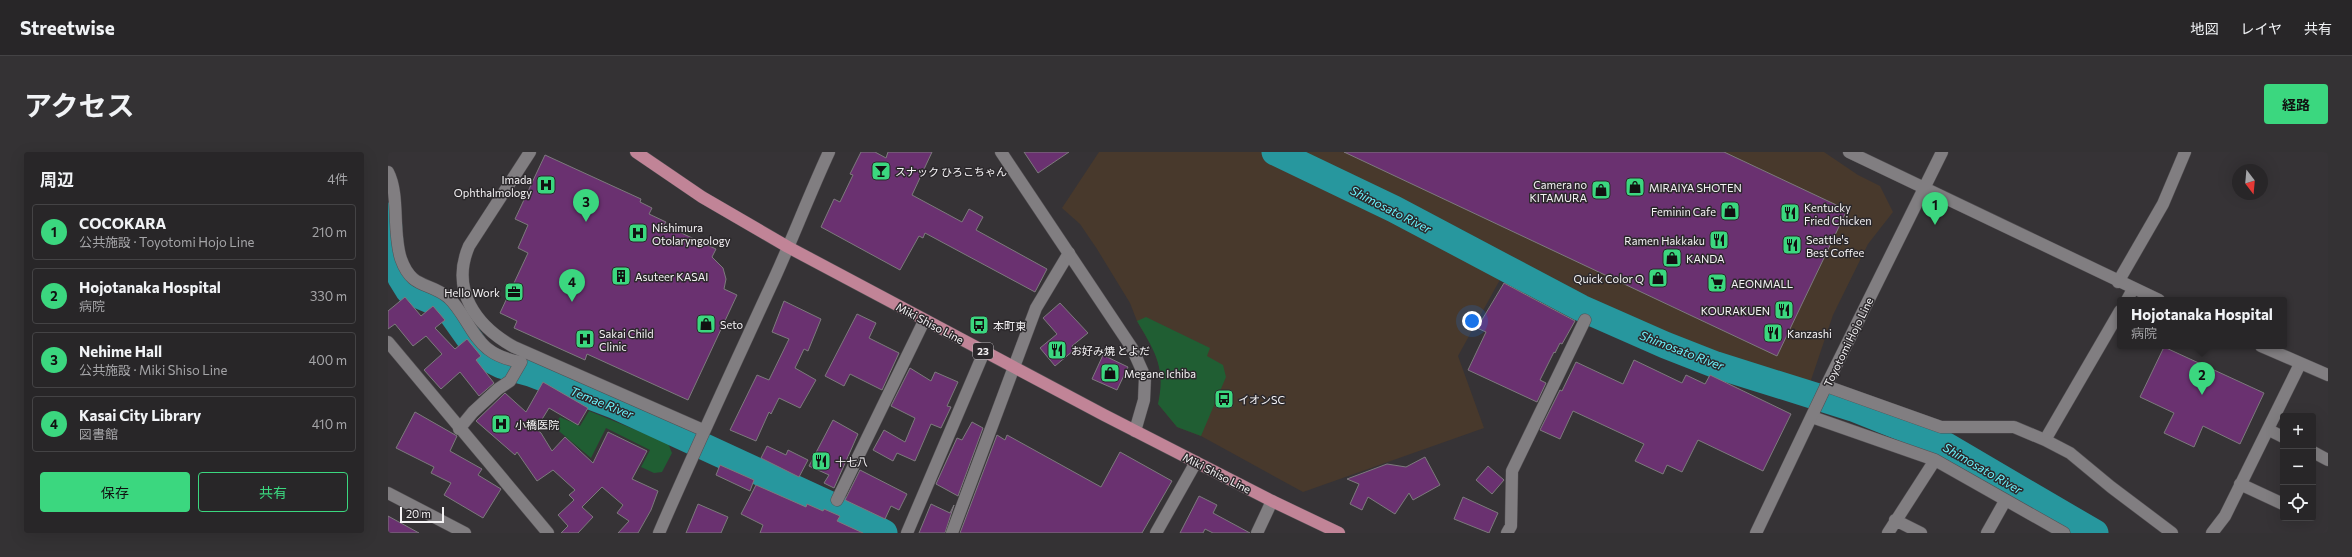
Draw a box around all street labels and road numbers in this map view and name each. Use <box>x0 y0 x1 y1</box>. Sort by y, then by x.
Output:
street label: Toyotomi Hojo Line <box>1821 295 1875 389</box>
street label: Miki Shiso Line <box>894 300 966 346</box>
road number: 23 <box>973 343 993 359</box>
street label: Miki Shiso Line <box>1181 450 1253 496</box>

